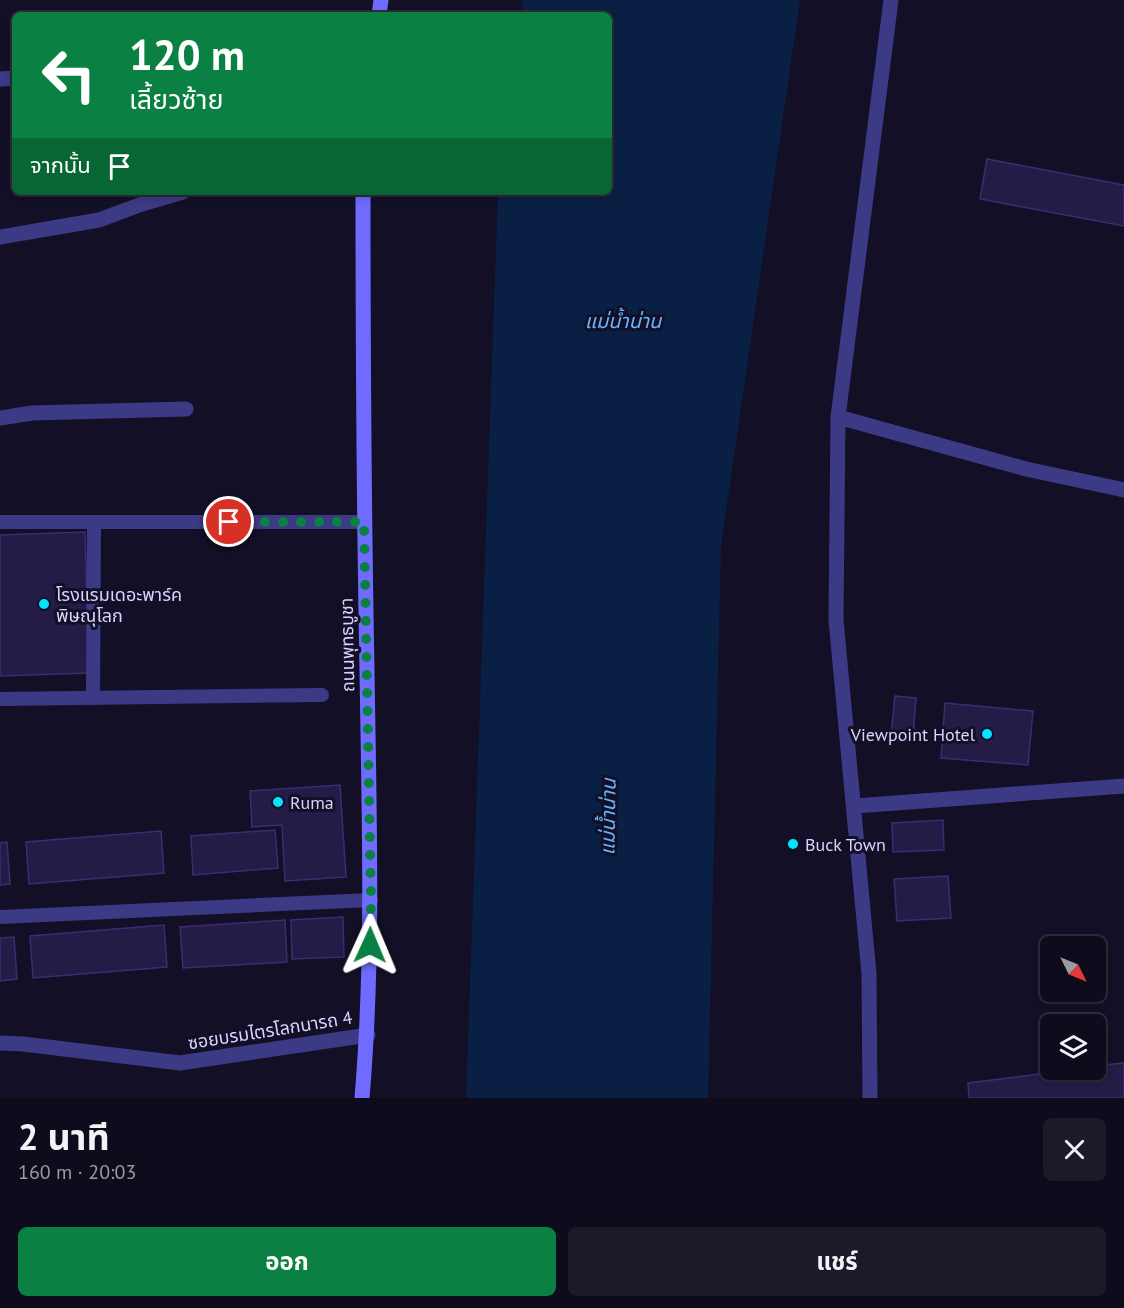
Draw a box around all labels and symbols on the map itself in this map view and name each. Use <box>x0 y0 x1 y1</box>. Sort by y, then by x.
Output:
water label: แม่น้ำน่าน <box>585 307 663 334</box>
pin <box>203 496 254 547</box>
place label: โรงแรมเดอะพาร์ค พิษณุโลก <box>56 583 182 627</box>
marker: โรงแรมเดอะพาร์ค พิษณุโลก <box>37 597 51 611</box>
street label: ถนนพุทธบูชา <box>335 598 360 692</box>
place label: Viewpoint Hotel <box>850 723 976 746</box>
marker: Viewpoint Hotel <box>980 727 994 741</box>
water label: แม่น้ำน่าน <box>593 777 622 856</box>
place label: Ruma <box>290 791 334 814</box>
marker: Ruma <box>271 795 285 809</box>
place label: Buck Town <box>805 833 886 856</box>
marker: Buck Town <box>786 837 800 851</box>
position arrow <box>338 913 402 977</box>
north arrow <box>1040 936 1106 1002</box>
street label: ซอยบรมไตรโลกนารถ 4 <box>186 1006 354 1054</box>

